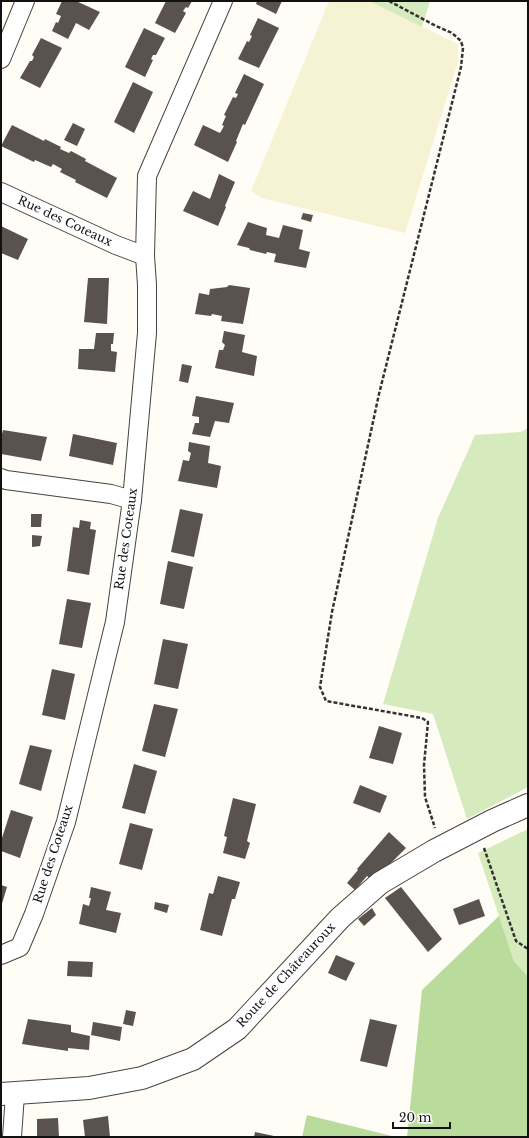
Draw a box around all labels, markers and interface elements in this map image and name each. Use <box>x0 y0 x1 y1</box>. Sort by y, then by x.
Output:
street label: Rue des Coteaux <box>16 192 115 249</box>
street label: Rue des Coteaux <box>111 486 140 591</box>
street label: Rue des Coteaux <box>30 802 76 905</box>
street label: Route de Châteauroux <box>233 919 339 1030</box>
scale bar <box>393 1104 450 1130</box>
text: 20 m <box>399 1110 431 1125</box>

